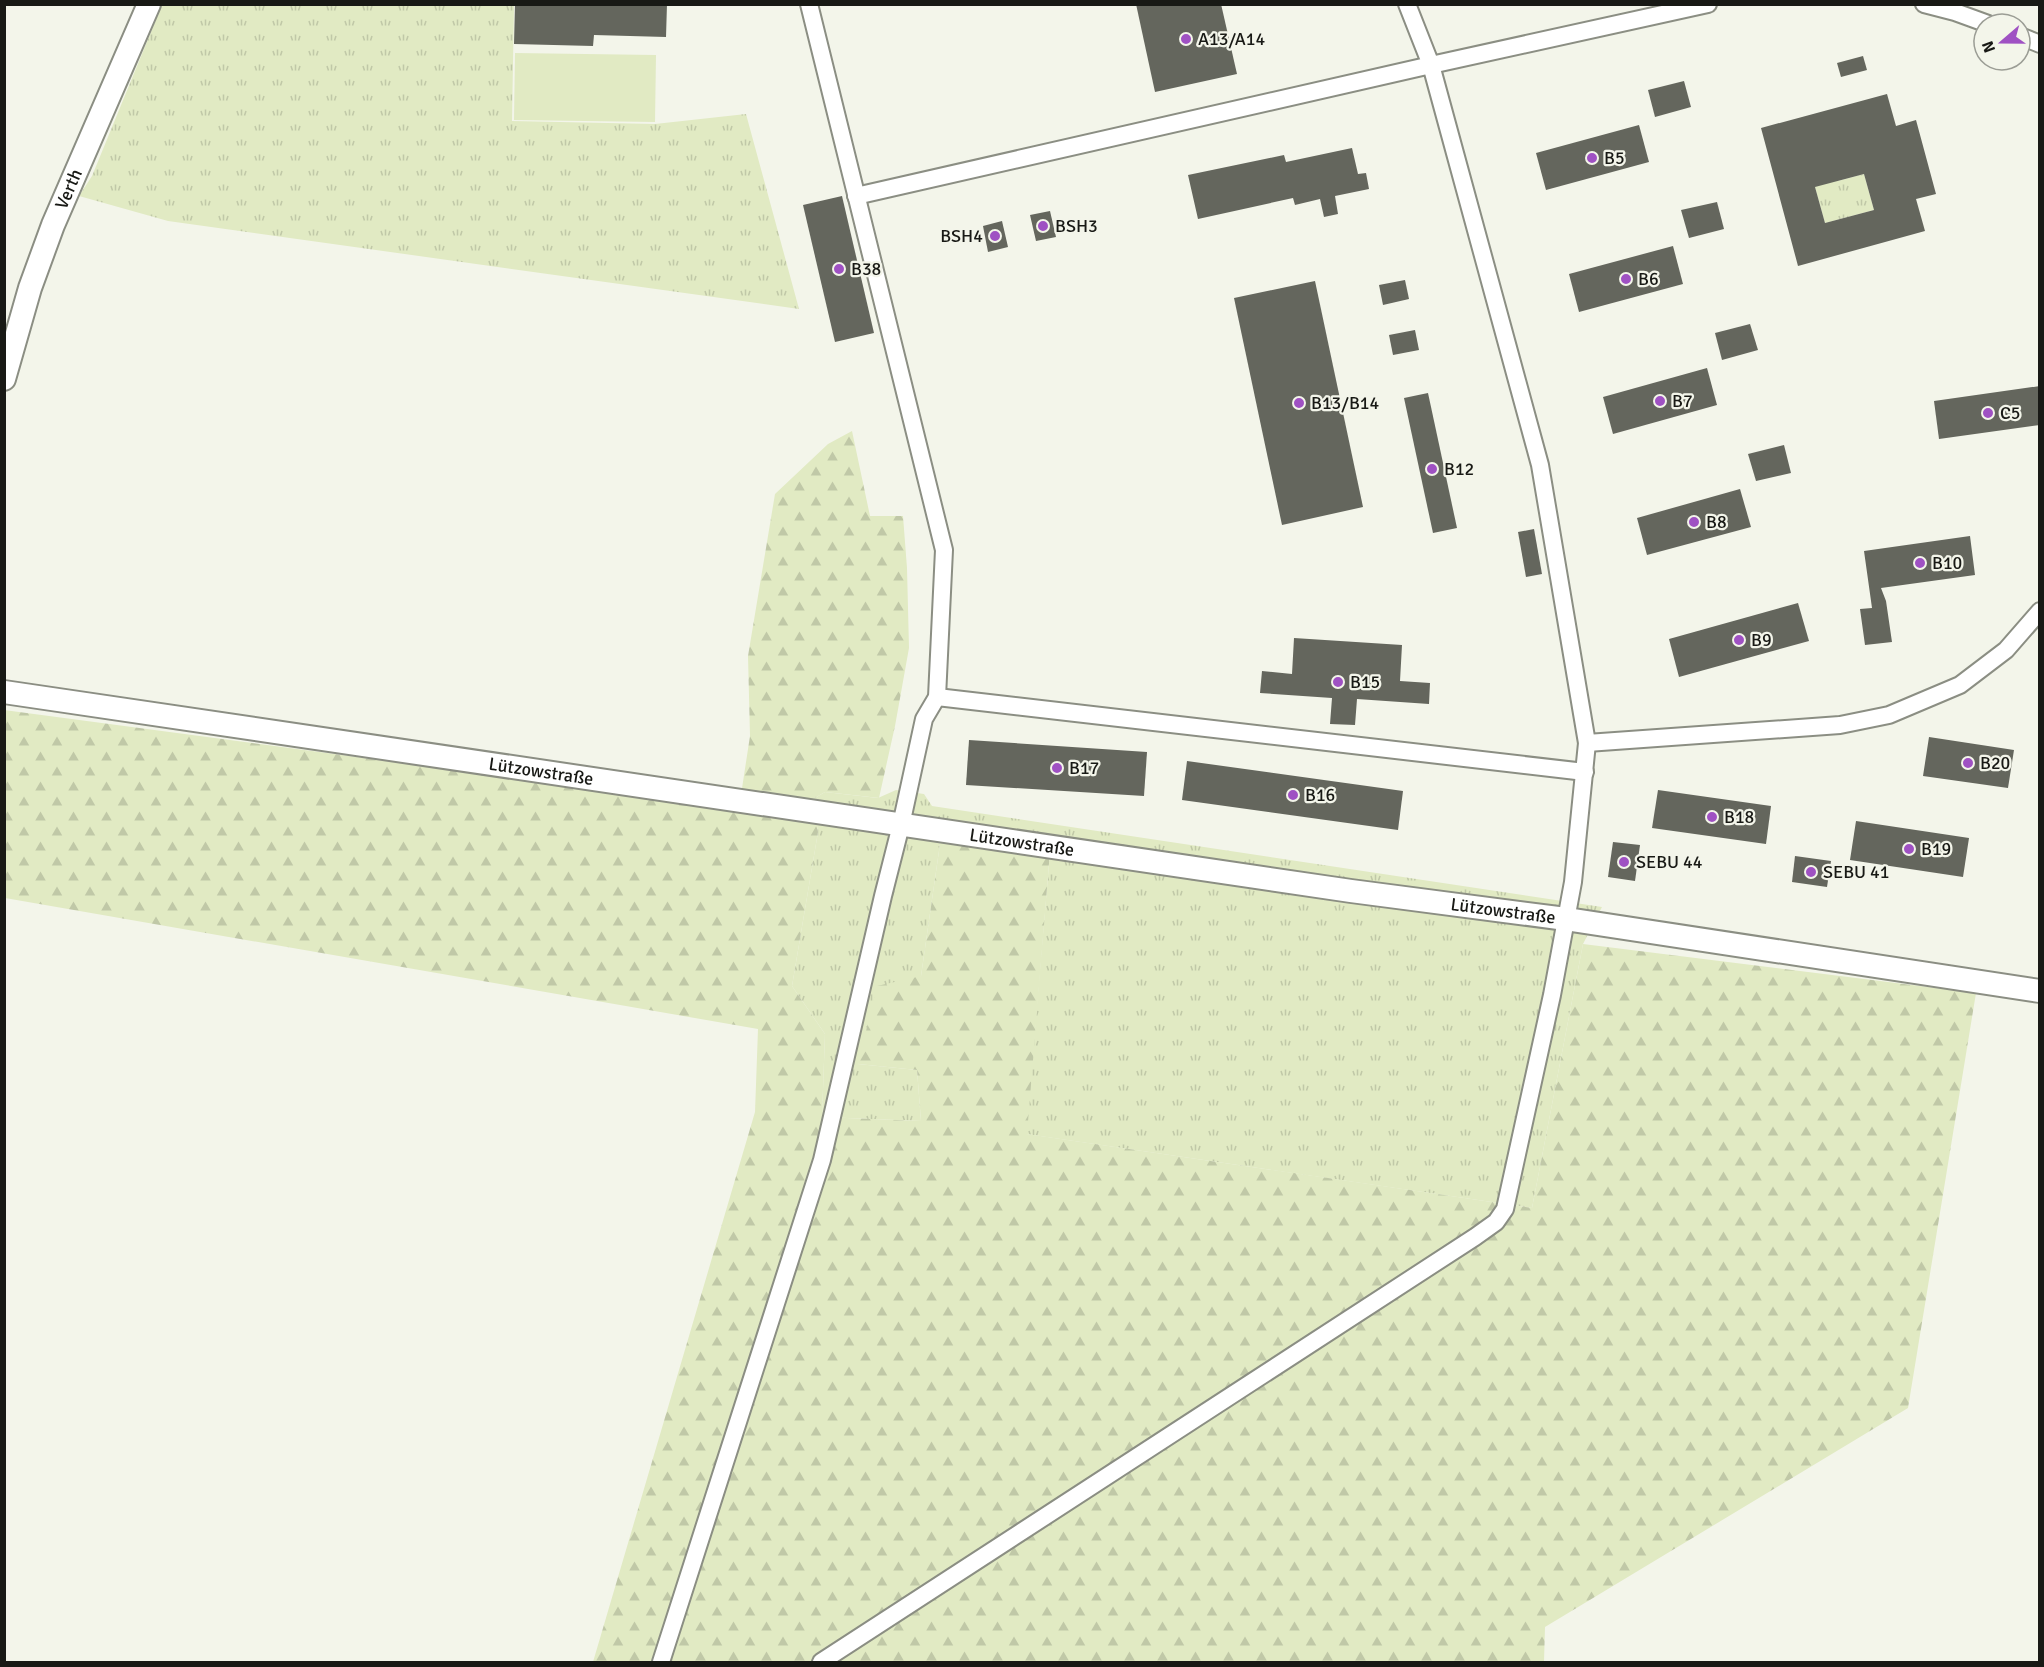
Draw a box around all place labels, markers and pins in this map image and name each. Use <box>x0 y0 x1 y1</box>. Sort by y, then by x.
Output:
place label: A13/A14 <box>1198 28 1265 50</box>
marker: A13/A14 <box>1179 32 1193 46</box>
place label: B5 <box>1604 147 1625 169</box>
marker: B5 <box>1585 151 1599 165</box>
place label: BSH3 <box>1055 215 1098 237</box>
marker: BSH3 <box>1036 219 1050 233</box>
place label: BSH4 <box>940 225 983 247</box>
marker: BSH4 <box>988 229 1002 243</box>
place label: B38 <box>851 258 881 280</box>
marker: B38 <box>832 262 846 276</box>
place label: B6 <box>1638 268 1659 290</box>
marker: B6 <box>1619 272 1633 286</box>
place label: B7 <box>1672 390 1693 412</box>
place label: B13/B14 <box>1311 392 1380 414</box>
marker: B7 <box>1653 394 1667 408</box>
marker: B13/B14 <box>1292 396 1306 410</box>
place label: C5 <box>2000 402 2021 424</box>
marker: C5 <box>1981 406 1995 420</box>
place label: B12 <box>1444 458 1474 480</box>
marker: B12 <box>1425 462 1439 476</box>
place label: B8 <box>1706 511 1727 533</box>
marker: B8 <box>1687 515 1701 529</box>
place label: B10 <box>1932 552 1962 574</box>
marker: B10 <box>1913 556 1927 570</box>
place label: B9 <box>1751 629 1772 651</box>
marker: B9 <box>1732 633 1746 647</box>
place label: B15 <box>1350 671 1380 693</box>
marker: B15 <box>1331 675 1345 689</box>
place label: B20 <box>1980 752 2010 774</box>
marker: B20 <box>1961 756 1975 770</box>
place label: B17 <box>1069 757 1099 779</box>
marker: B17 <box>1050 761 1064 775</box>
place label: B16 <box>1305 784 1335 806</box>
marker: B16 <box>1286 788 1300 802</box>
place label: B18 <box>1724 806 1754 828</box>
marker: B18 <box>1705 810 1719 824</box>
place label: B19 <box>1921 838 1951 860</box>
marker: B19 <box>1902 842 1916 856</box>
place label: SEBU 44 <box>1636 851 1703 873</box>
marker: SEBU 44 <box>1617 855 1631 869</box>
place label: SEBU 41 <box>1823 861 1890 883</box>
marker: SEBU 41 <box>1804 865 1818 879</box>

